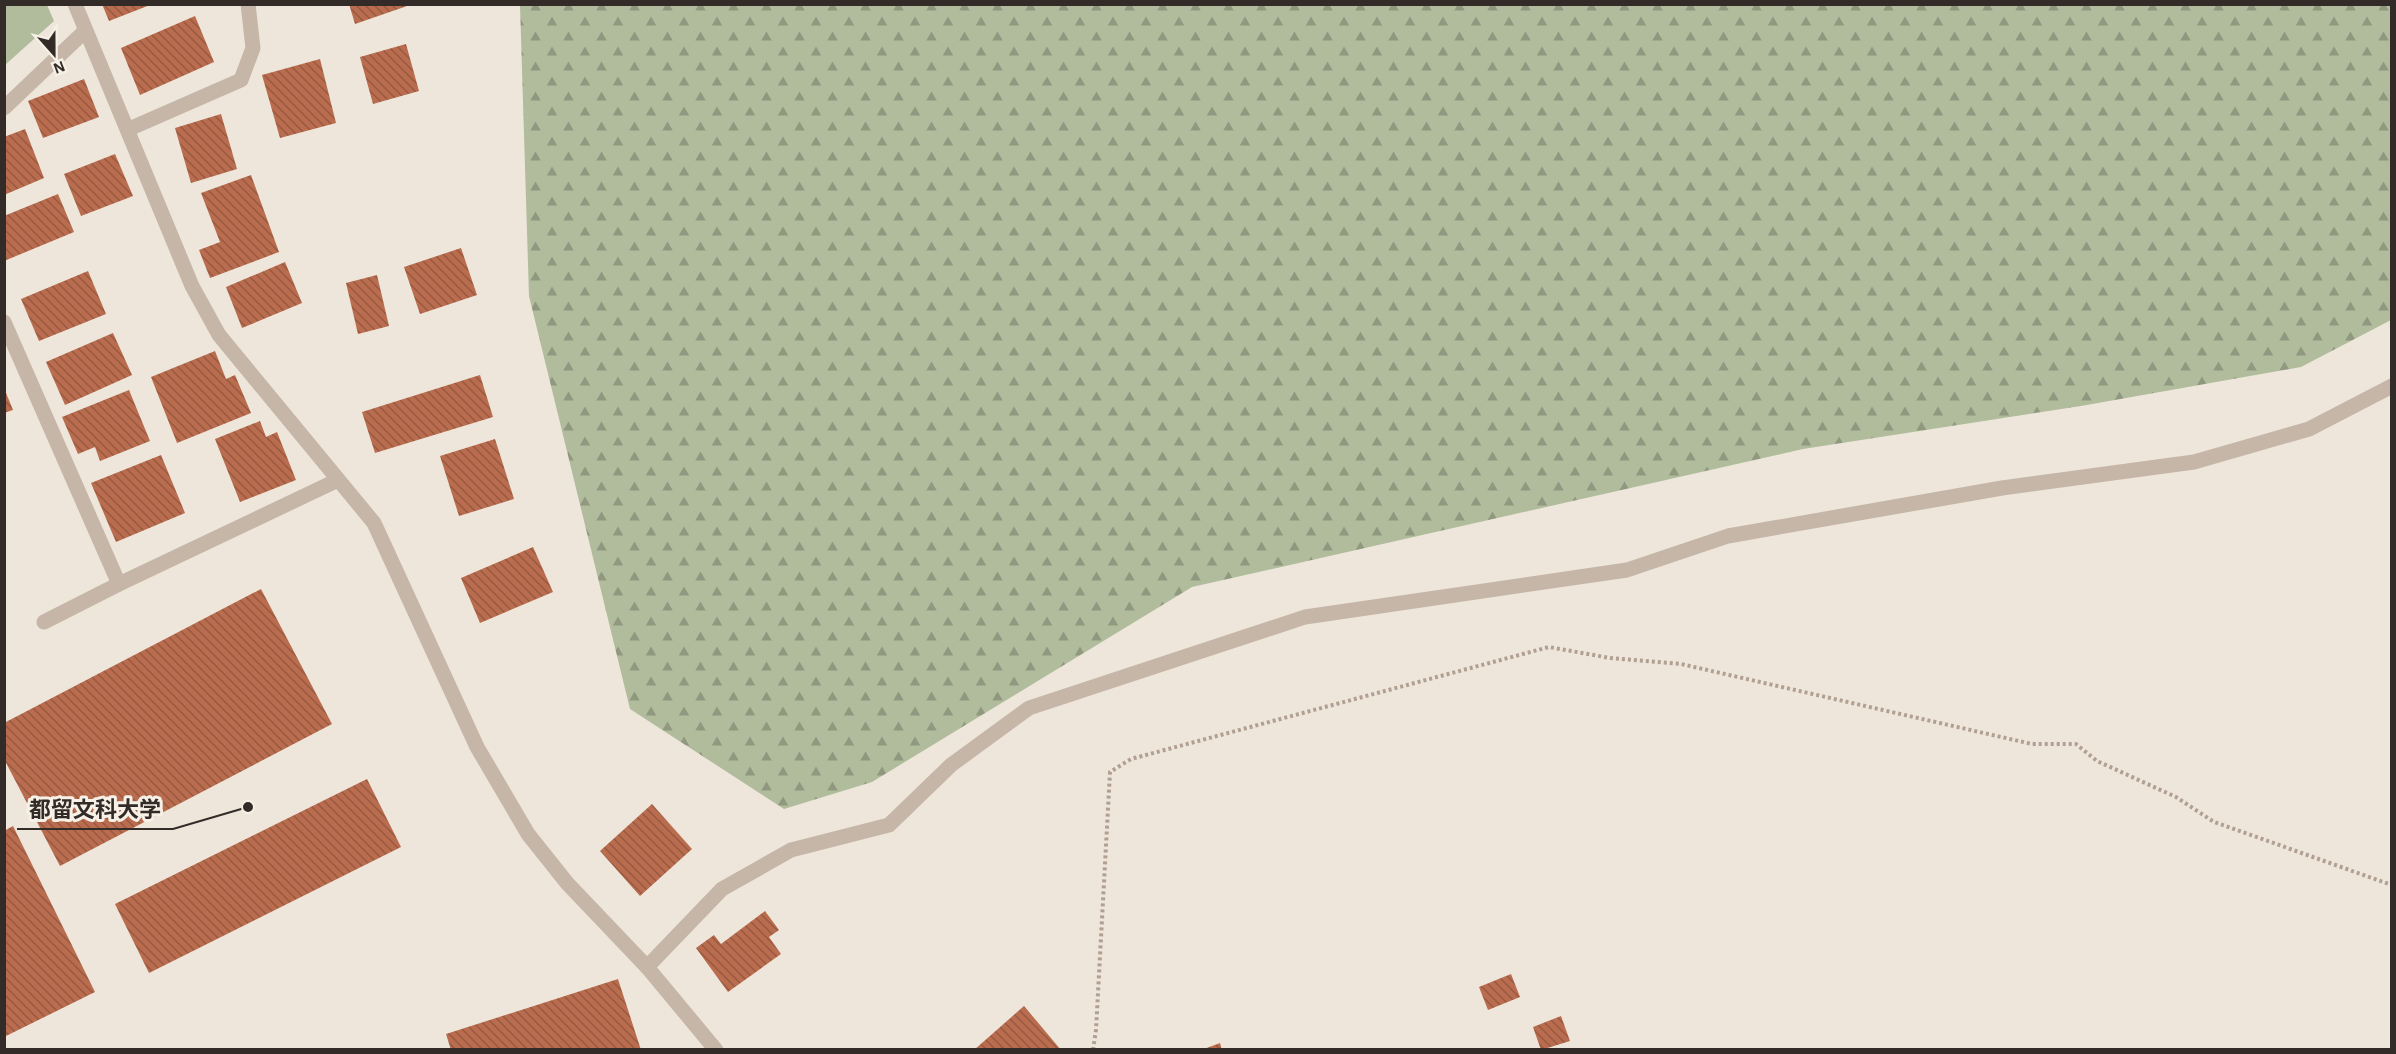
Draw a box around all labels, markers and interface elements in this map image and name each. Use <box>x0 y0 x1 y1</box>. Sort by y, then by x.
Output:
north arrow <box>24 24 84 84</box>
text: N <box>51 58 67 77</box>
callout: 都留文科大学 <box>17 789 173 829</box>
text: 都留文科大学 <box>29 798 161 821</box>

